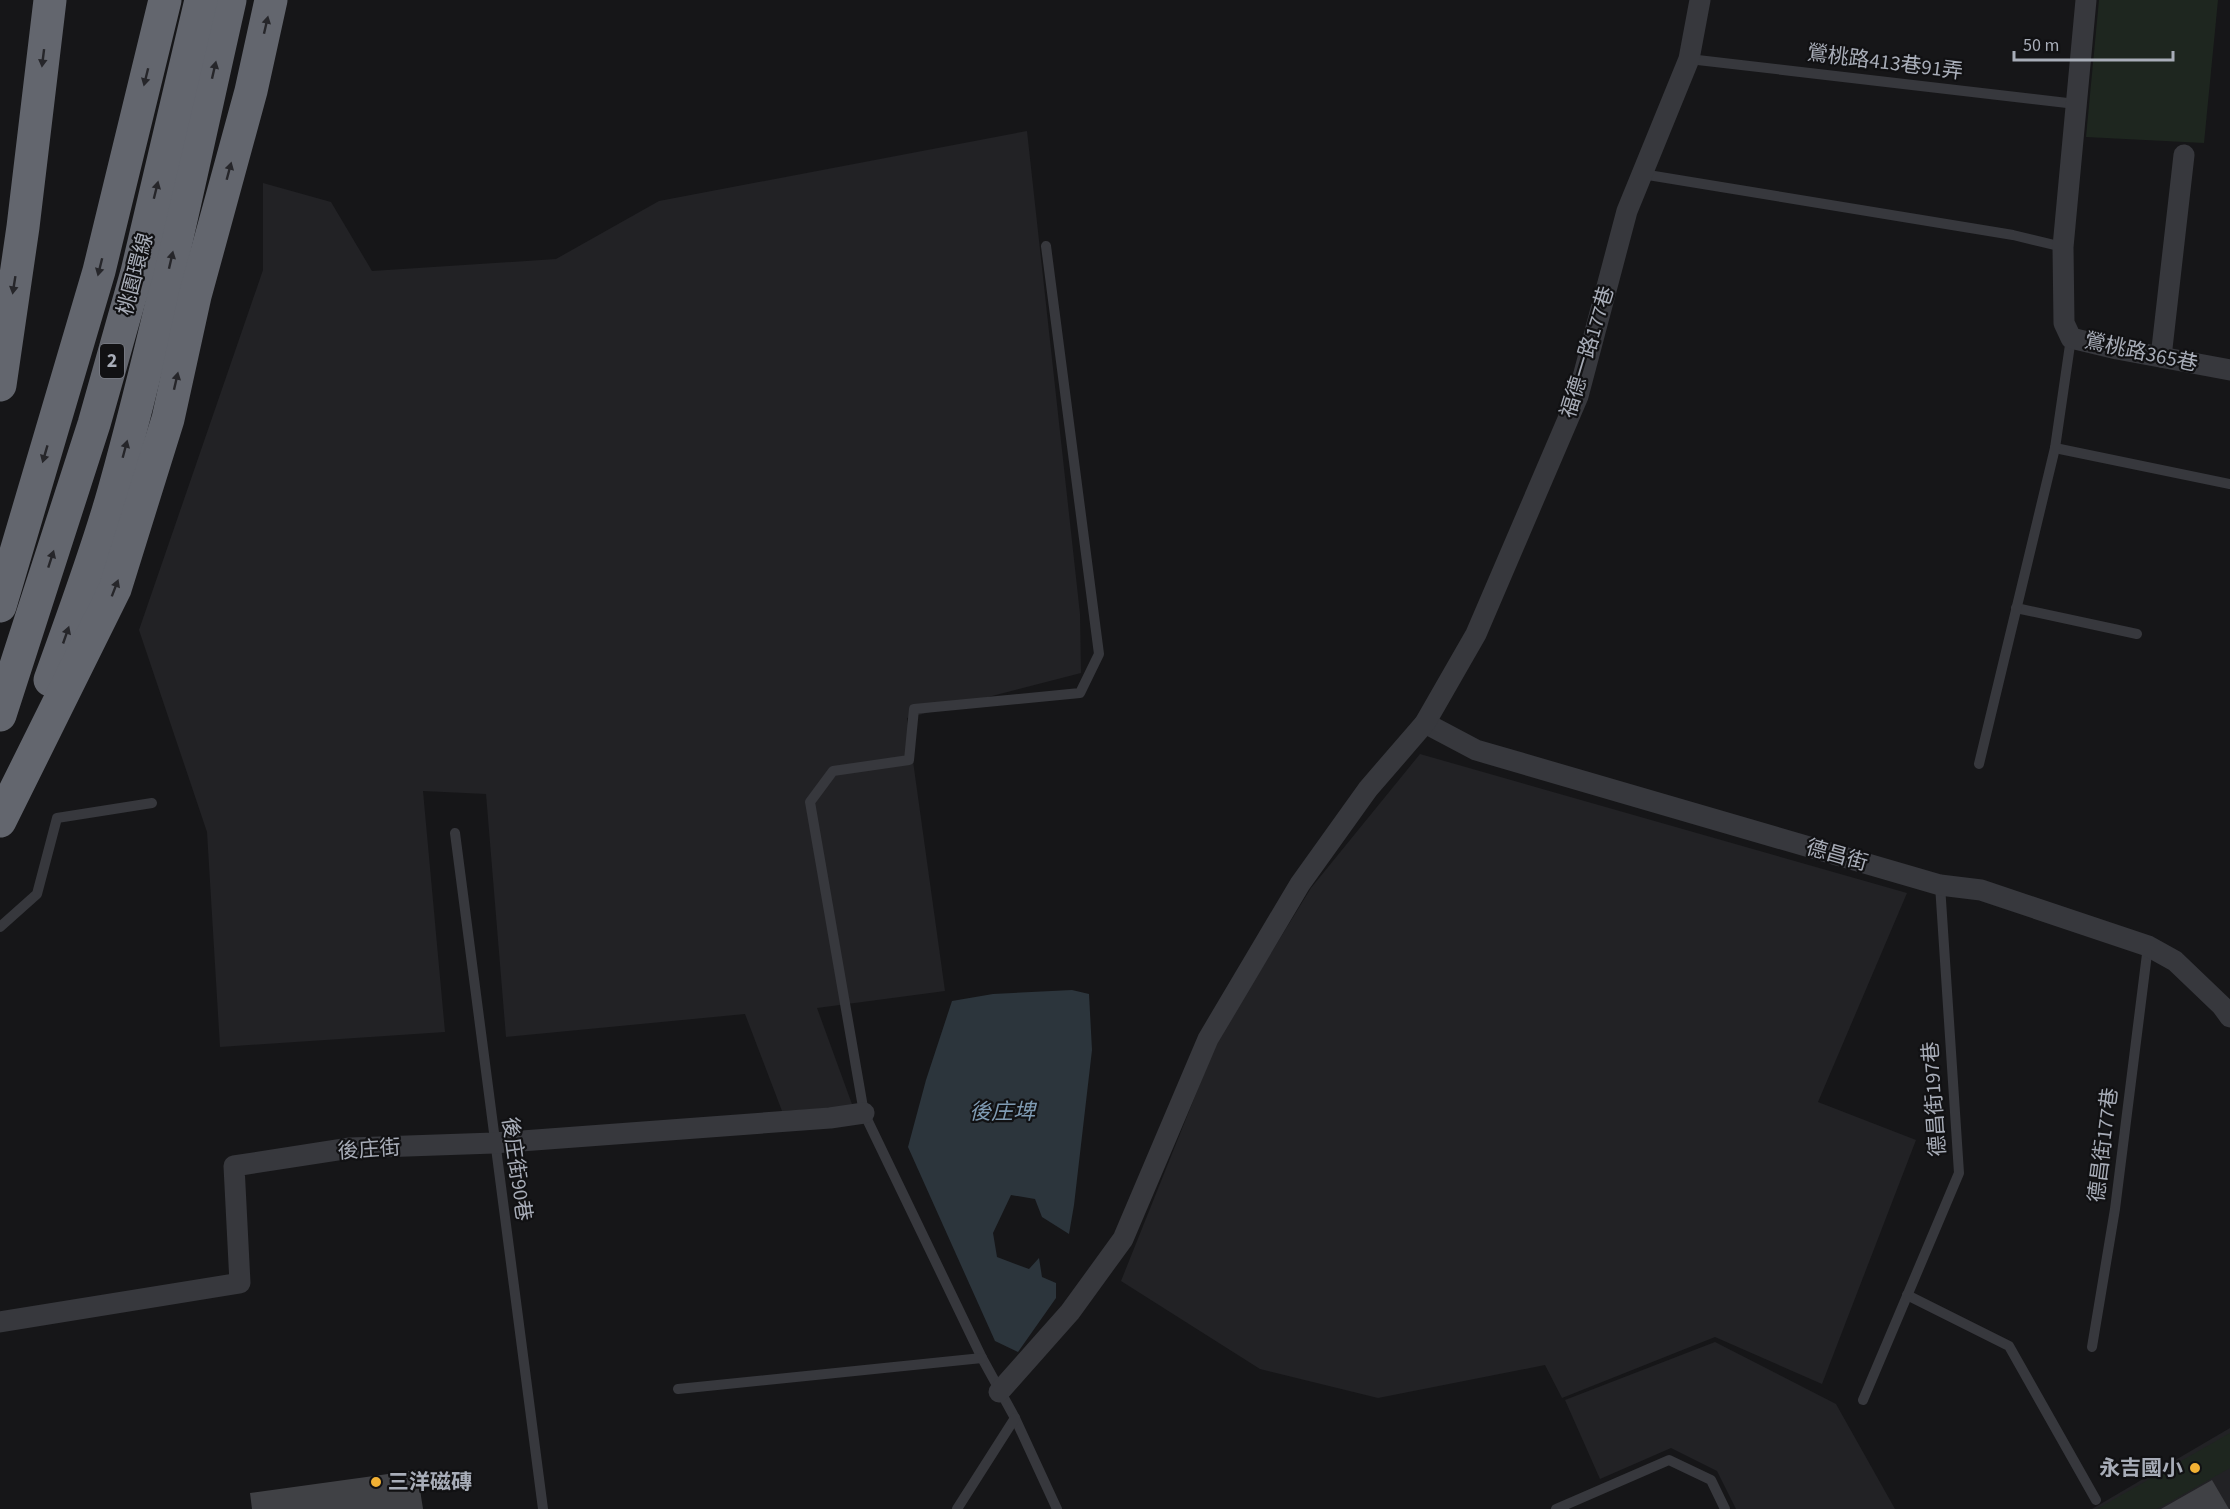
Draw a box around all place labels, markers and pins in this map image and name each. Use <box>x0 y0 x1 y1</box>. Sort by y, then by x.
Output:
place label: 永吉國小 <box>2099 1453 2183 1483</box>
marker: 永吉國小 <box>2188 1461 2202 1475</box>
place label: 三洋磁磚 <box>388 1467 472 1497</box>
marker: 三洋磁磚 <box>369 1475 383 1489</box>

